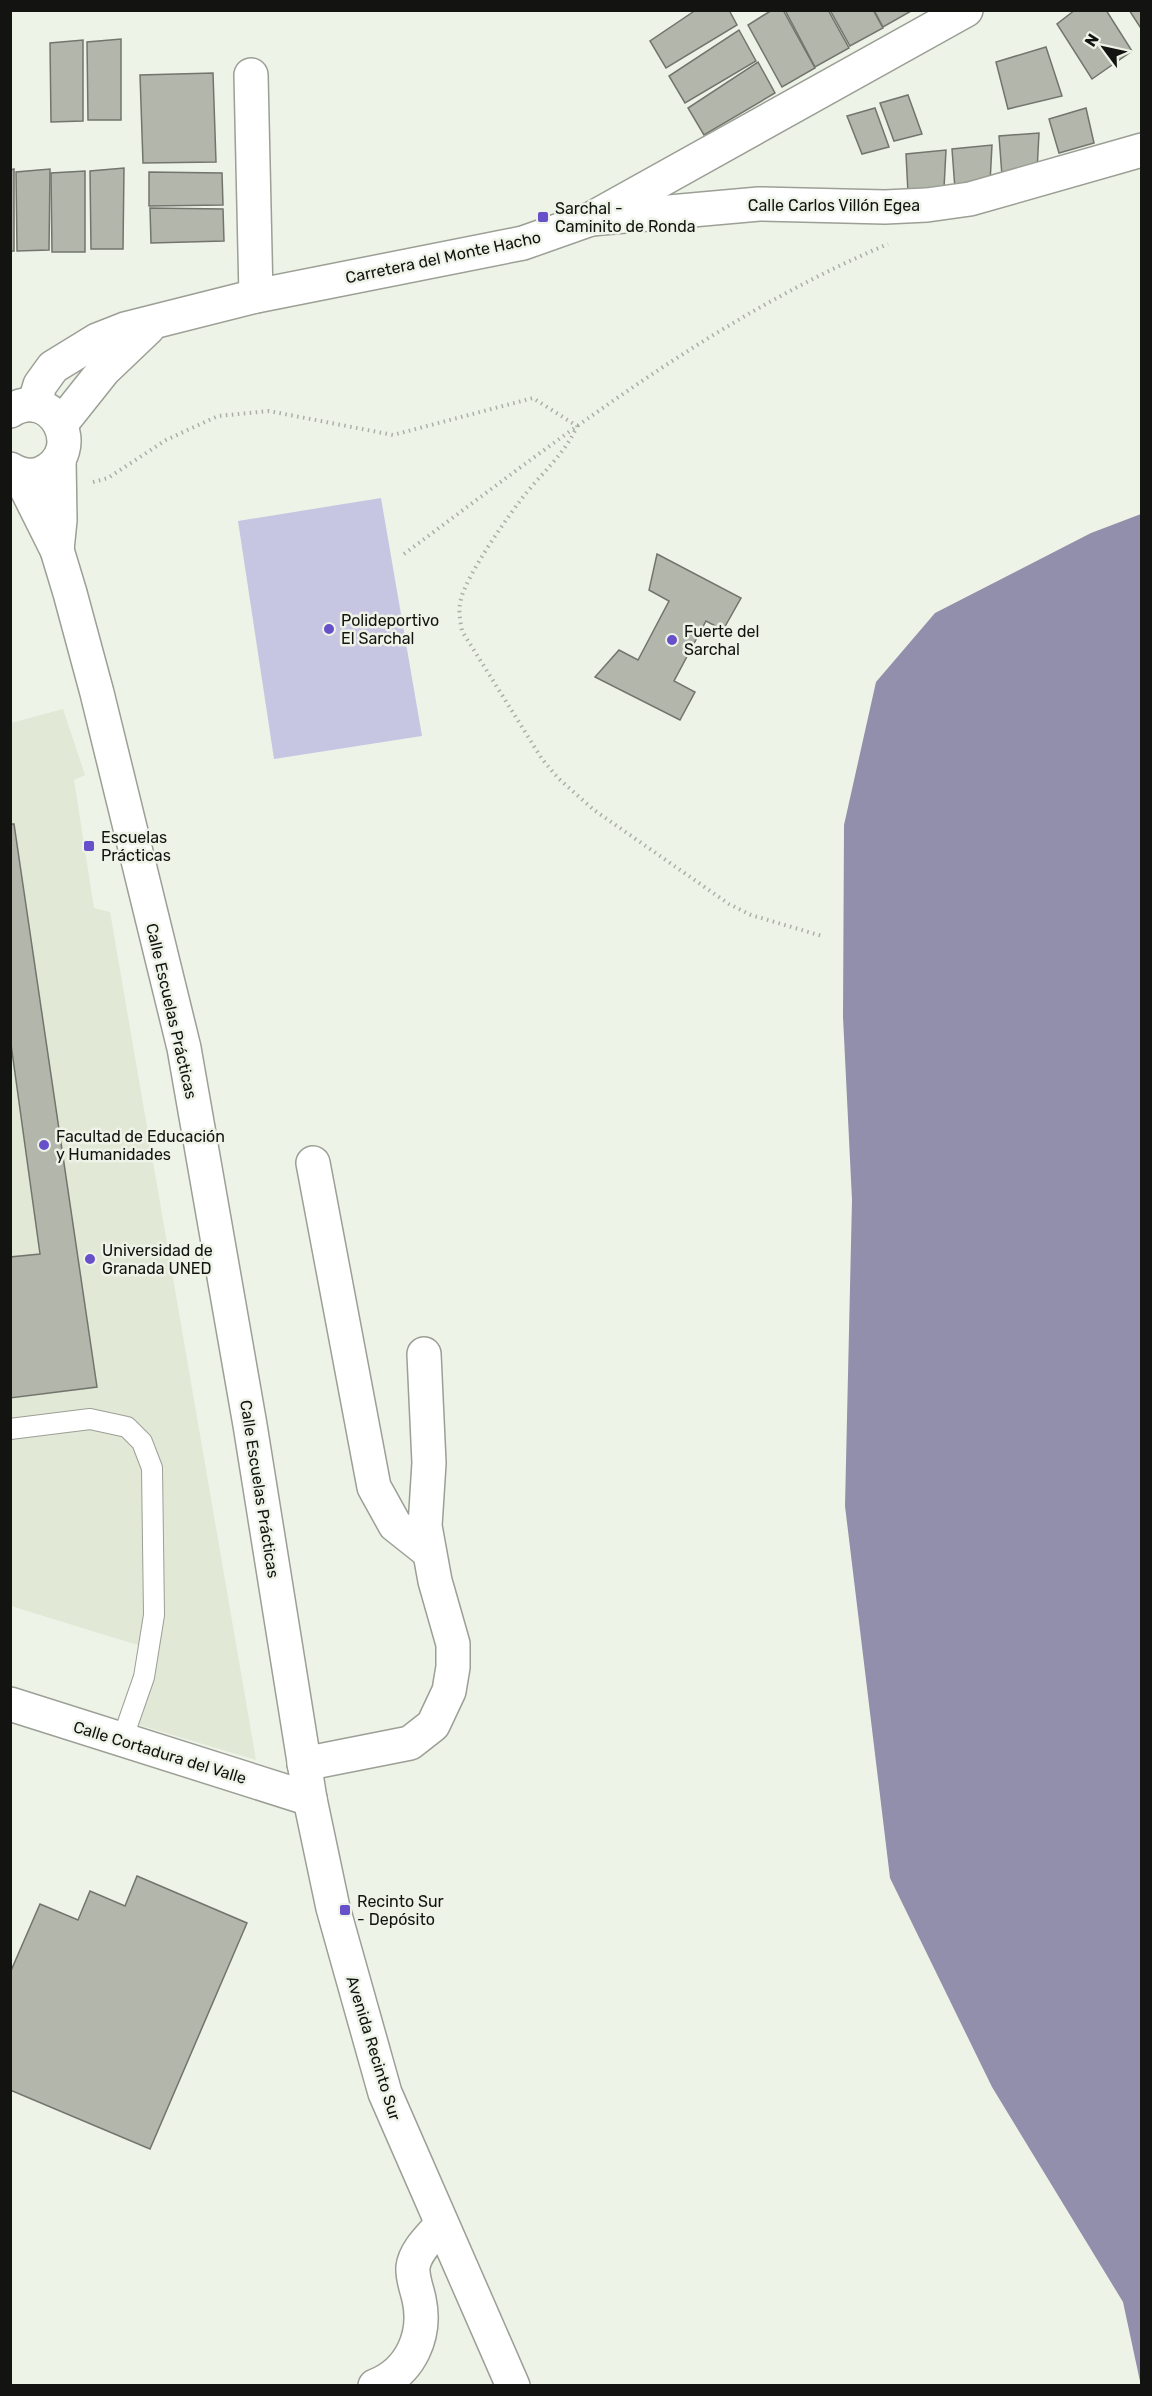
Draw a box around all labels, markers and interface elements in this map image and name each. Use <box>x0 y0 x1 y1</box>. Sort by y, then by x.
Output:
north arrow <box>1074 18 1134 78</box>
text: N <box>1081 30 1103 50</box>
street label: Calle Carlos Villón Egea <box>748 196 920 215</box>
place label: Sarchal - Caminito de Ronda <box>555 199 696 236</box>
marker: Sarchal - Caminito de Ronda <box>536 210 550 224</box>
street label: Carretera del Monte Hacho <box>344 227 543 287</box>
place label: Polideportivo El Sarchal <box>341 611 439 648</box>
marker: Polideportivo El Sarchal <box>322 622 336 636</box>
place label: Fuerte del Sarchal <box>684 622 759 659</box>
marker: Fuerte del Sarchal <box>665 633 679 647</box>
place label: Escuelas Prácticas <box>101 828 171 865</box>
marker: Escuelas Prácticas <box>82 839 96 853</box>
street label: Calle Escuelas Prácticas <box>142 921 201 1101</box>
place label: Facultad de Educación y Humanidades <box>56 1127 225 1164</box>
marker: Facultad de Educación y Humanidades <box>37 1138 51 1152</box>
place label: Universidad de Granada UNED <box>102 1241 213 1278</box>
marker: Universidad de Granada UNED <box>83 1252 97 1266</box>
street label: Calle Escuelas Prácticas <box>236 1399 283 1579</box>
street label: Calle Cortadura del Valle <box>71 1717 249 1788</box>
place label: Recinto Sur - Depósito <box>357 1892 444 1929</box>
marker: Recinto Sur - Depósito <box>338 1903 352 1917</box>
street label: Avenida Recinto Sur <box>342 1974 405 2123</box>

